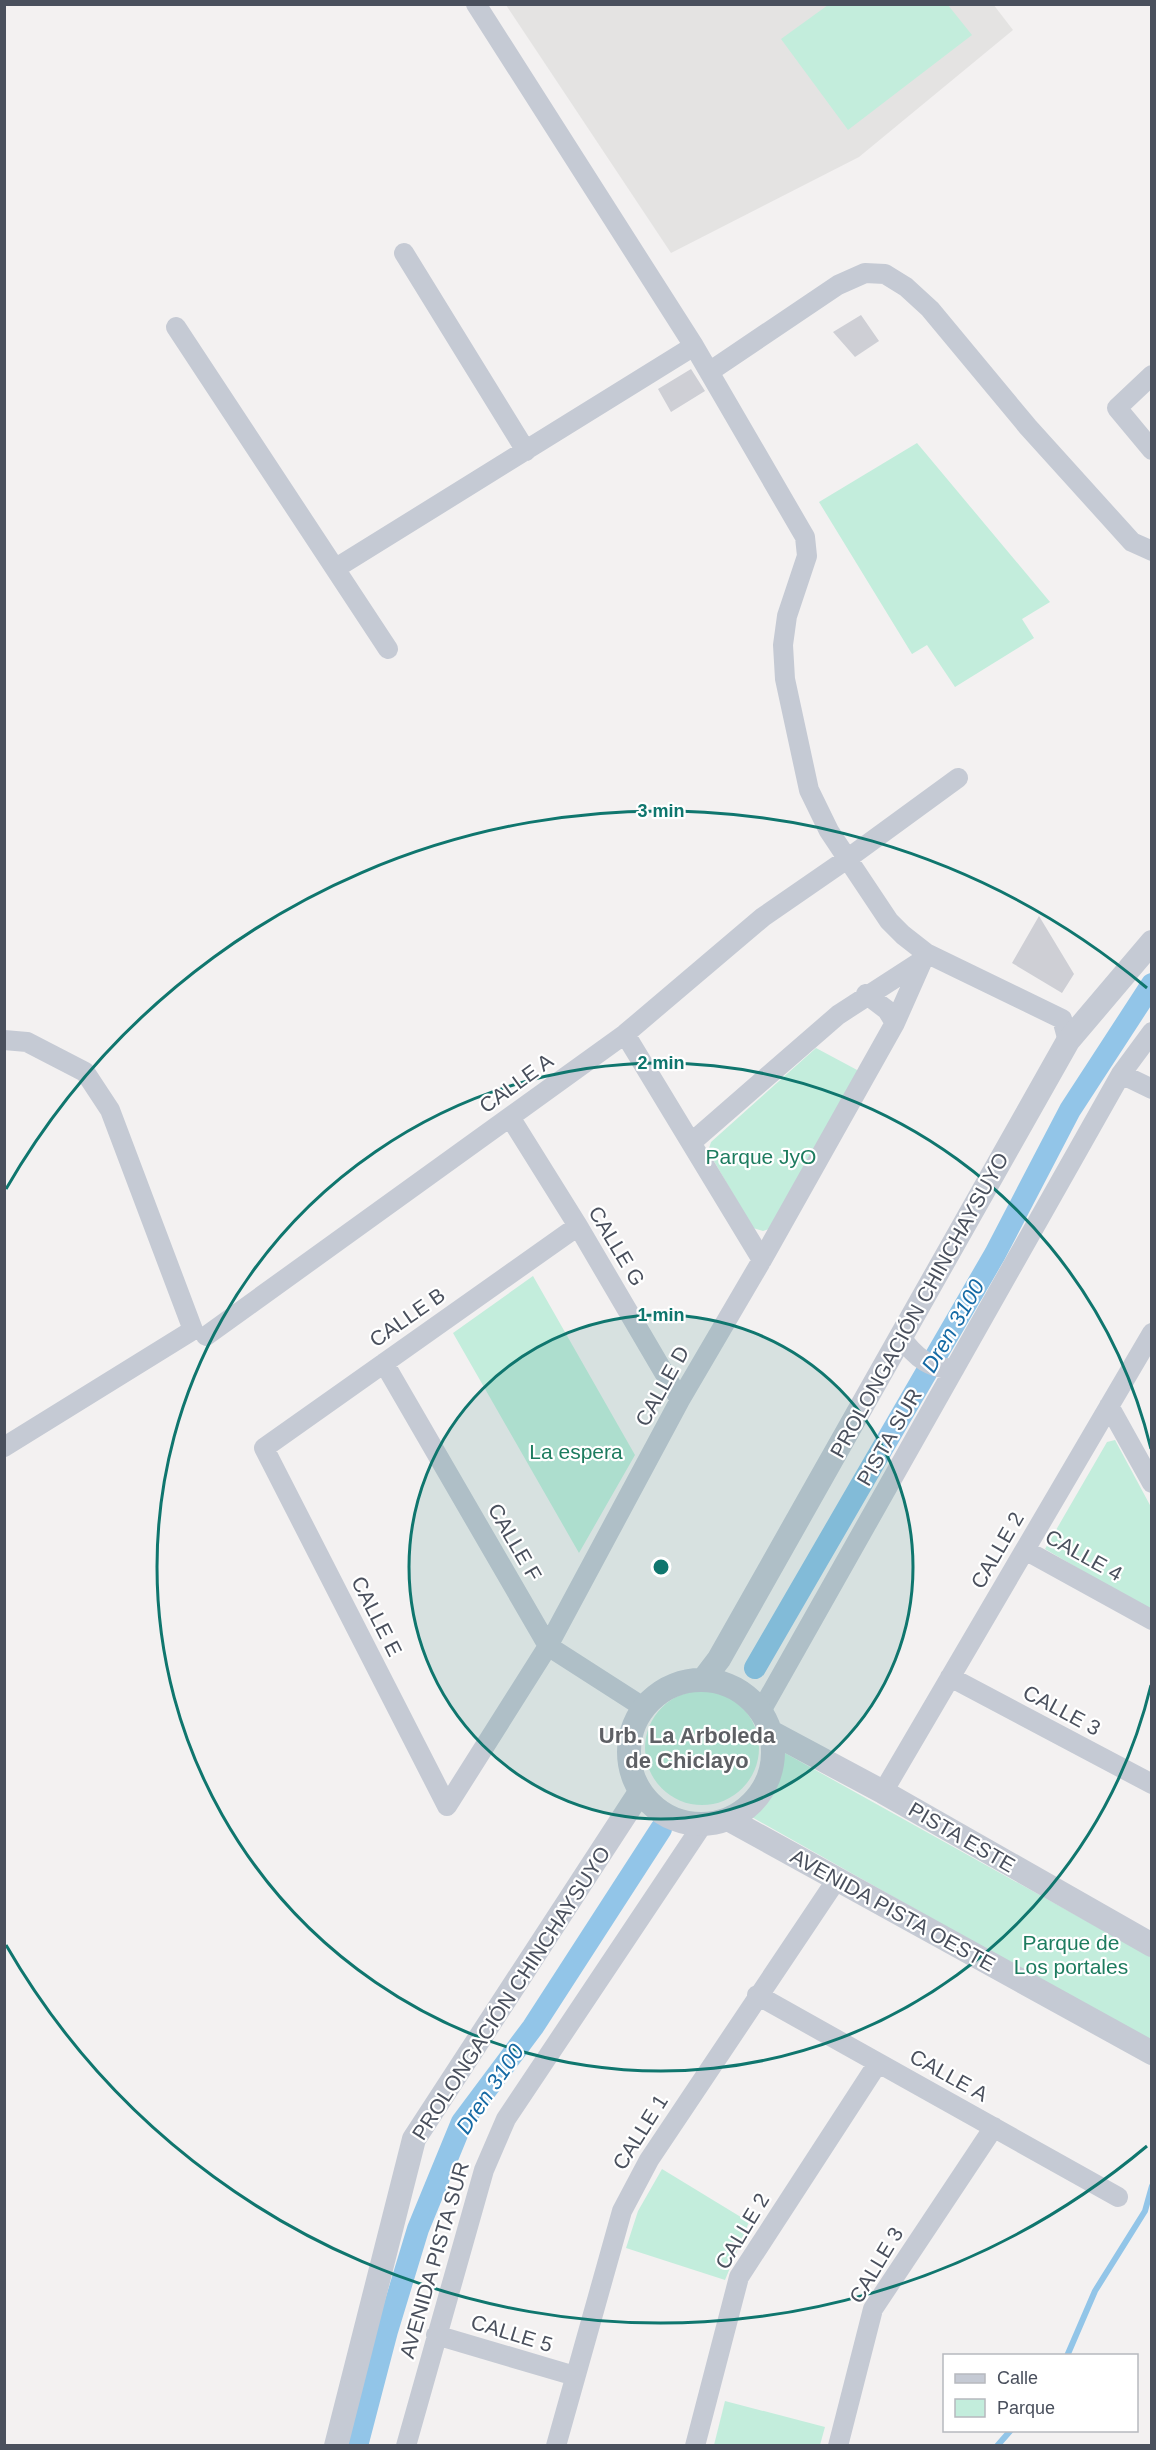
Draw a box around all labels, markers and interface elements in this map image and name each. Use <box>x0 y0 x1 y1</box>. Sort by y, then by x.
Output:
text: 3 min <box>637 801 685 821</box>
street label: CALLE A <box>475 1049 557 1117</box>
text: 2 min <box>637 1053 685 1073</box>
park label: Parque JyO <box>706 1145 816 1168</box>
street label: PROLONGACIÓN CHINCHAYSUYO <box>825 1149 1013 1461</box>
street label: CALLE G <box>584 1202 650 1290</box>
water label: Dren 3100 <box>916 1275 990 1377</box>
street label: CALLE B <box>365 1283 449 1351</box>
text: 1 min <box>637 1305 685 1325</box>
street label: CALLE D <box>631 1342 693 1430</box>
street label: PISTA SUR <box>852 1384 926 1490</box>
park label: La espera <box>529 1440 623 1463</box>
street label: CALLE F <box>484 1499 546 1585</box>
street label: CALLE 2 <box>966 1508 1028 1592</box>
street label: CALLE 4 <box>1042 1525 1127 1586</box>
centre of rings <box>651 1557 671 1577</box>
street label: CALLE E <box>347 1572 407 1660</box>
street label: CALLE 3 <box>1019 1680 1105 1740</box>
district label: Urb. La Arboleda de Chiclayo <box>599 1723 776 1773</box>
street label: PISTA ESTE <box>905 1797 1019 1877</box>
street label: PROLONGACIÓN CHINCHAYSUYO <box>407 1842 615 2144</box>
street label: AVENIDA PISTA OESTE <box>787 1844 999 1976</box>
park label: Parque de Los portales <box>1014 1931 1128 1978</box>
water label: Dren 3100 <box>451 2039 530 2139</box>
street label: CALLE A <box>906 2044 992 2106</box>
street label: CALLE 1 <box>608 2090 672 2174</box>
street label: AVENIDA PISTA SUR <box>395 2159 473 2361</box>
street label: CALLE 2 <box>710 2189 774 2273</box>
street label: CALLE 3 <box>844 2223 908 2307</box>
street label: CALLE 5 <box>468 2310 556 2356</box>
legend <box>943 2354 1138 2432</box>
text: Calle <box>997 2368 1038 2388</box>
text: Parque <box>997 2398 1055 2418</box>

